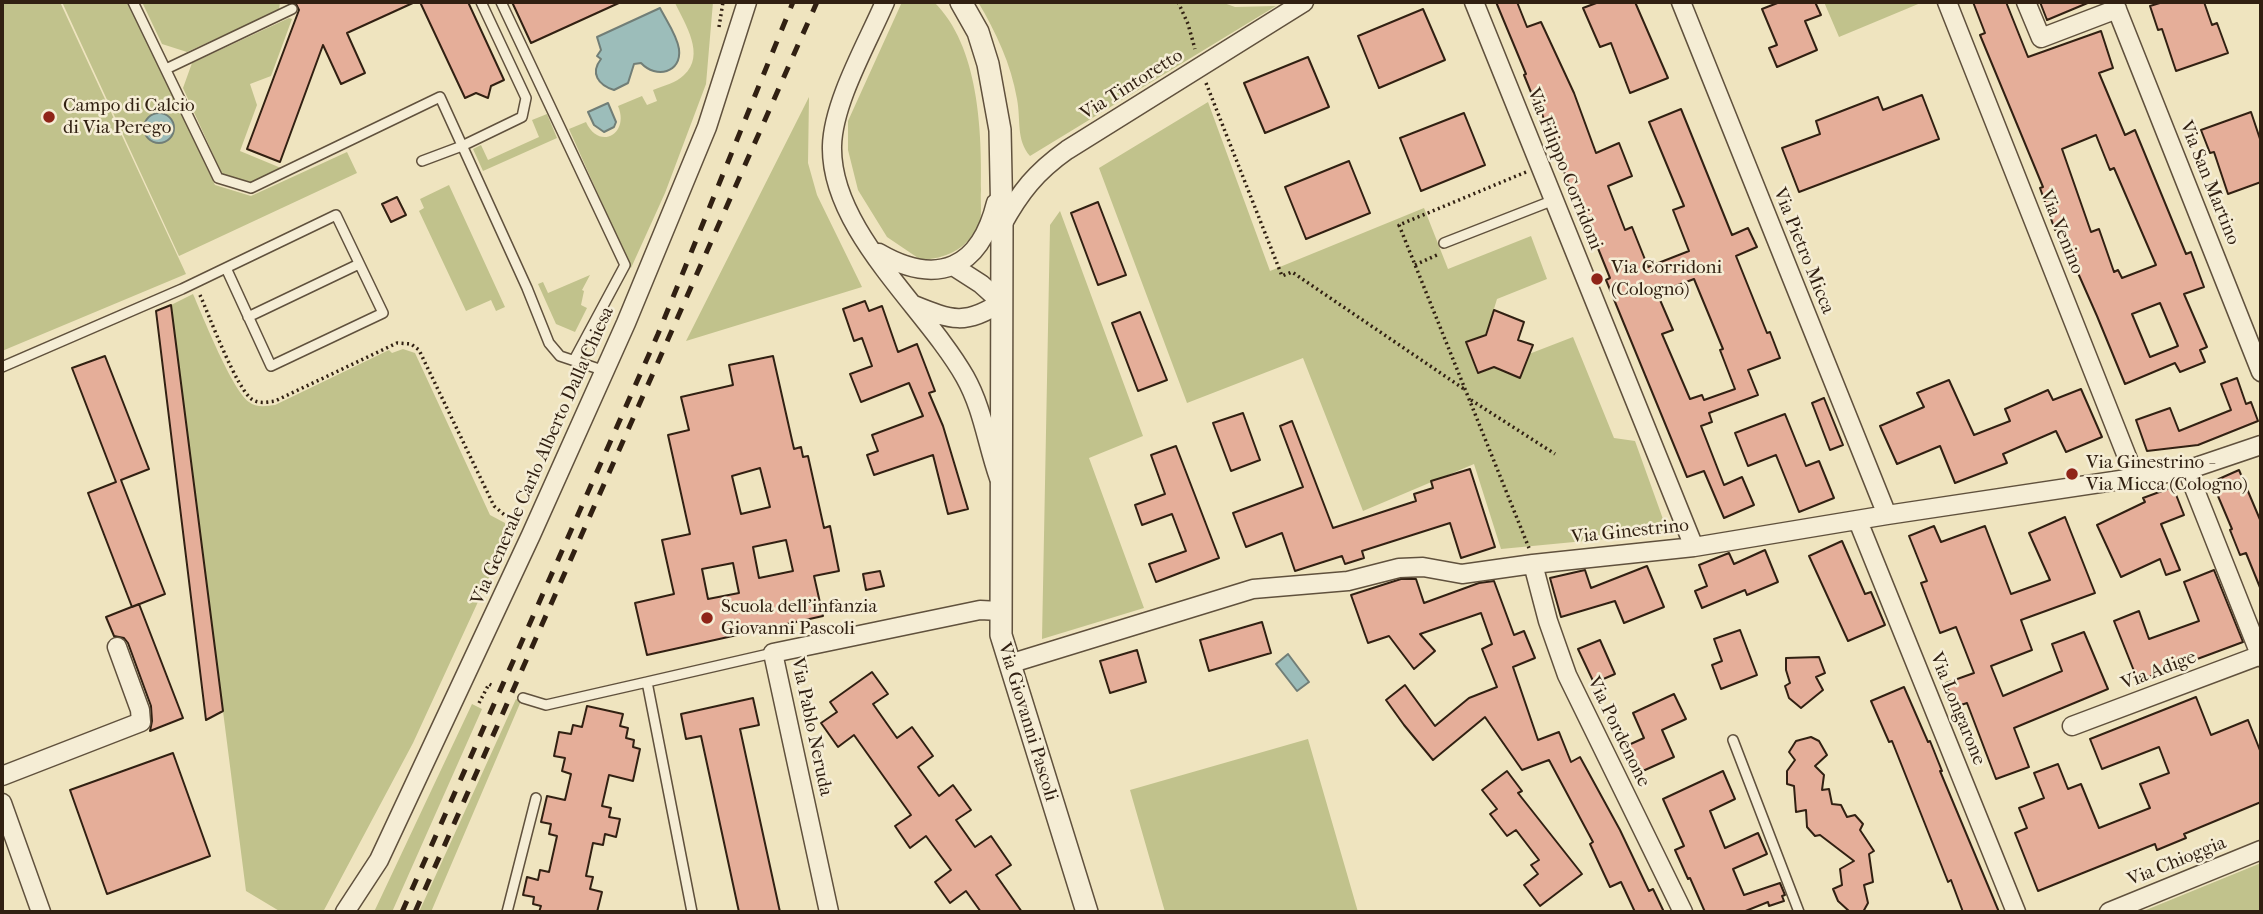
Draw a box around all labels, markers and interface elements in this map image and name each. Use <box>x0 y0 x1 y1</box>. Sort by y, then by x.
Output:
street label: Via Tintoretto <box>1077 44 1187 126</box>
street label: Via Filippo Corridoni <box>1521 85 1607 253</box>
place label: Campo di Calcio di Via Perego <box>63 95 195 139</box>
marker: Campo di Calcio di Via Perego <box>41 109 57 125</box>
street label: Via San Martino <box>2174 118 2244 248</box>
street label: Via Pietro Micca <box>1767 185 1839 317</box>
street label: Via Venino <box>2034 187 2088 277</box>
place label: Via Corridoni (Cologno) <box>1611 257 1722 301</box>
marker: Via Corridoni (Cologno) <box>1589 271 1605 287</box>
street label: Via Generale Carlo Alberto Dalla Chiesa <box>467 303 619 609</box>
place label: Via Ginestrino - Via Micca (Cologno) <box>2086 452 2248 496</box>
marker: Via Ginestrino - Via Micca (Cologno) <box>2064 466 2080 482</box>
street label: Via Ginestrino <box>1570 514 1690 550</box>
place label: Scuola dell’infanzia Giovanni Pascoli <box>721 596 877 640</box>
marker: Scuola dell’infanzia Giovanni Pascoli <box>699 610 715 626</box>
street label: Via Giovanni Pascoli <box>992 640 1062 804</box>
street label: Via Adige <box>2118 646 2200 696</box>
street label: Via Longarone <box>1924 649 1990 769</box>
street label: Via Pablo Neruda <box>785 656 837 798</box>
street label: Via Pordenone <box>1582 673 1654 791</box>
street label: Via Chioggia <box>2124 832 2230 892</box>

